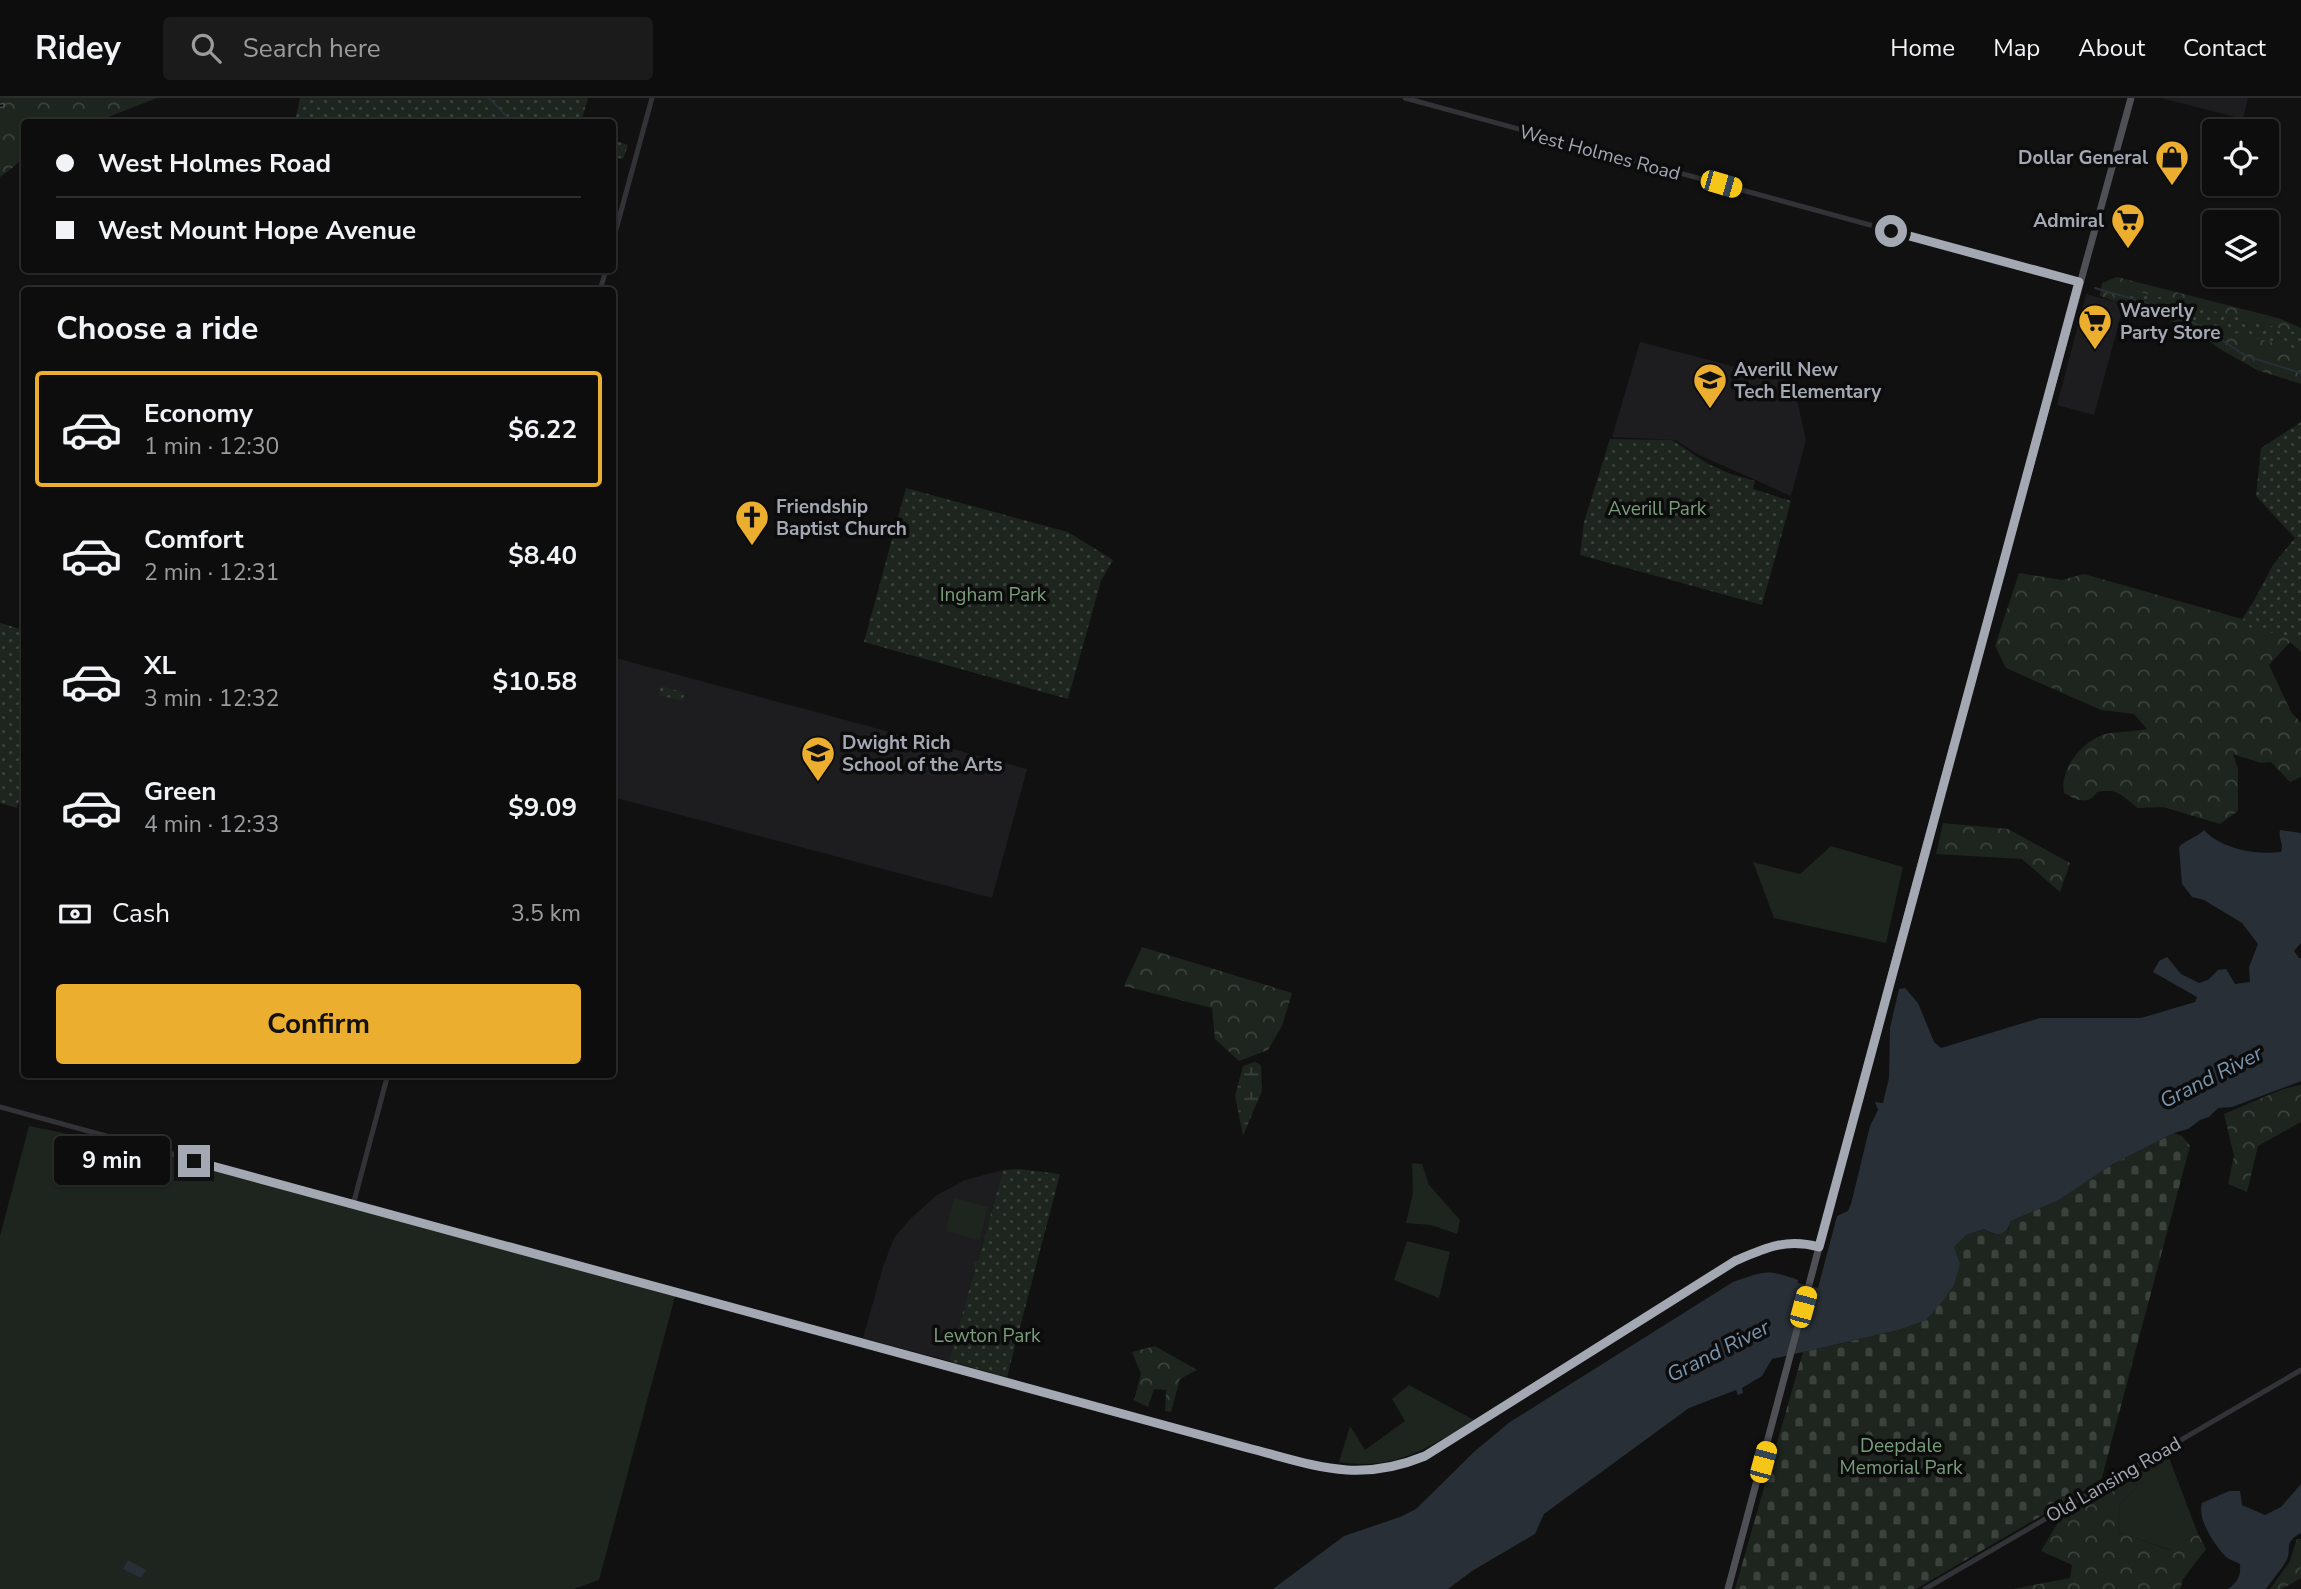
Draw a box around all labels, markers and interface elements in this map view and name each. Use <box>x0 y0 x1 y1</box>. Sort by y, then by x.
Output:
search box <box>163 17 653 80</box>
text: Ridey <box>35 26 121 71</box>
icon: search <box>187 29 225 67</box>
text: Search here <box>243 31 381 66</box>
text: Home <box>1890 32 1955 64</box>
text: Map <box>1993 32 2040 64</box>
text: About <box>2078 32 2145 64</box>
text: Contact <box>2183 32 2266 64</box>
street label: West Holmes Road <box>1516 119 1683 187</box>
map controls <box>2202 119 2279 287</box>
button: locate <box>2202 119 2279 196</box>
shop icon: Dollar General <box>2153 138 2191 187</box>
place label: Dollar General <box>2018 145 2148 171</box>
text: West Holmes Road <box>98 146 331 181</box>
car <box>1698 168 1745 200</box>
supermarket icon: Admiral <box>2109 201 2147 250</box>
place label: Admiral <box>2033 208 2104 234</box>
button: layers <box>2202 210 2279 287</box>
text: West Mount Hope Avenue <box>98 213 416 248</box>
route start <box>1875 215 1907 247</box>
place label: Waverly Party Store <box>2120 298 2221 346</box>
supermarket icon: Waverly Party Store <box>2076 302 2114 351</box>
text: Choose a ride <box>56 307 258 350</box>
place label: Averill New Tech Elementary <box>1734 357 1882 405</box>
school or university icon: Averill New Tech Elementary <box>1691 361 1729 410</box>
text: Economy <box>144 396 253 431</box>
icon: car <box>60 398 123 461</box>
text: $6.22 <box>508 412 577 447</box>
text: 1 min · 12:30 <box>144 431 279 462</box>
place label: Friendship Baptist Church <box>776 494 907 542</box>
park label: Averill Park <box>1608 496 1707 522</box>
church icon: Friendship Baptist Church <box>733 498 771 547</box>
text: Comfort <box>144 522 244 557</box>
icon: car <box>60 524 123 587</box>
text: $8.40 <box>508 538 577 573</box>
text: 2 min · 12:31 <box>144 557 279 588</box>
park label: Ingham Park <box>940 582 1047 608</box>
text: XL <box>144 648 176 683</box>
icon: car <box>60 650 123 713</box>
text: $10.58 <box>493 664 577 699</box>
text: 3 min · 12:32 <box>144 683 279 714</box>
place label: Dwight Rich School of the Arts <box>842 730 1003 778</box>
school or university icon: Dwight Rich School of the Arts <box>799 734 837 783</box>
text: Green <box>144 774 217 809</box>
icon: car <box>60 776 123 839</box>
text: $9.09 <box>508 790 577 825</box>
text: 4 min · 12:33 <box>144 809 279 840</box>
icon: cash <box>56 895 94 933</box>
text: Cash <box>112 896 170 931</box>
text: 3.5 km <box>511 898 581 929</box>
button: Confirm <box>56 984 581 1064</box>
water label: Grand River <box>2155 1039 2268 1115</box>
callout: 9 min <box>54 1136 170 1186</box>
text: 9 min <box>82 1145 142 1176</box>
route end <box>178 1145 210 1177</box>
car <box>1788 1284 1819 1330</box>
water label: Grand River <box>1662 1313 1775 1389</box>
park label: Lewton Park <box>933 1323 1041 1349</box>
street label: Old Lansing Road <box>2041 1431 2186 1529</box>
park label: Deepdale Memorial Park <box>1840 1433 1963 1481</box>
car <box>1748 1439 1779 1485</box>

